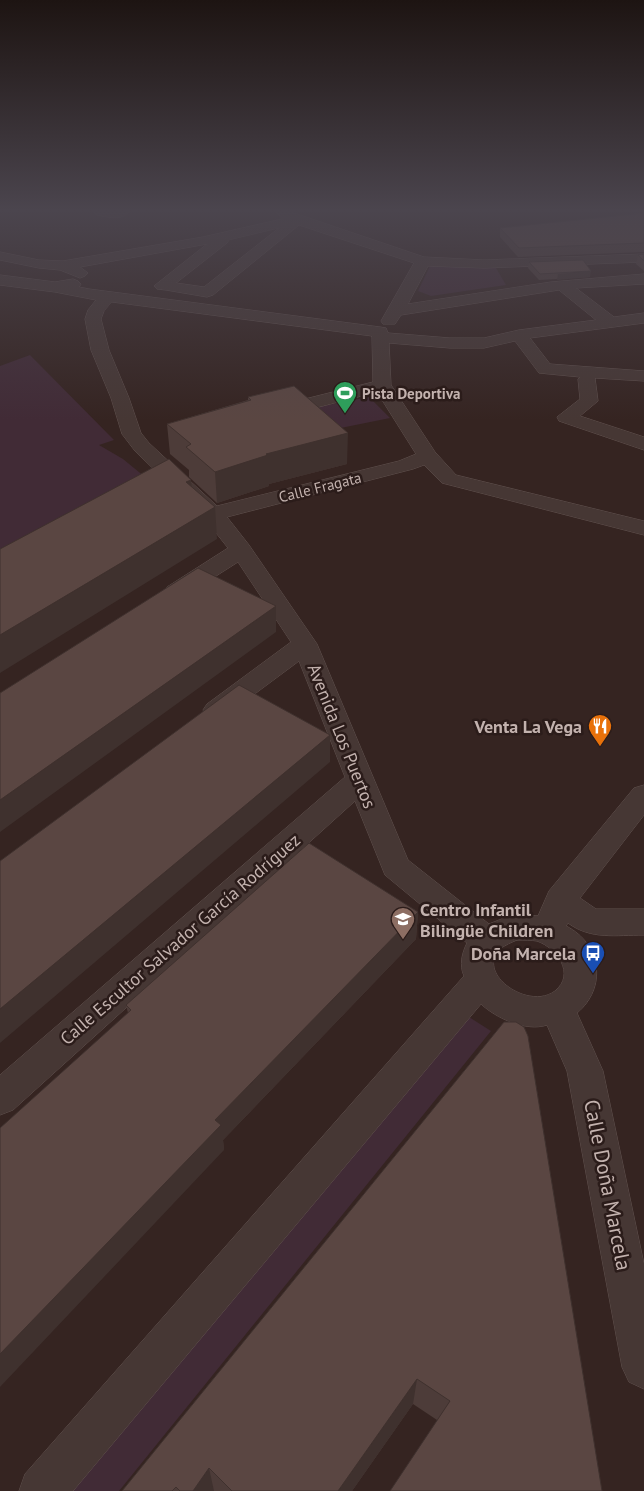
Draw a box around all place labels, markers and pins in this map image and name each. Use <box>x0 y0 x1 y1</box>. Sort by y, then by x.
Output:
sports icon: Pista Deportiva <box>332 380 358 414</box>
place label: Pista Deportiva <box>362 384 460 403</box>
restaurant icon: Venta La Vega <box>587 713 613 747</box>
place label: Venta La Vega <box>473 715 582 738</box>
place label: Centro Infantil Bilingüe Children <box>420 898 553 942</box>
school or university icon: Centro Infantil Bilingüe Children <box>390 906 416 940</box>
bus stop icon: Doña Marcela <box>580 940 606 974</box>
place label: Doña Marcela <box>471 942 576 965</box>

